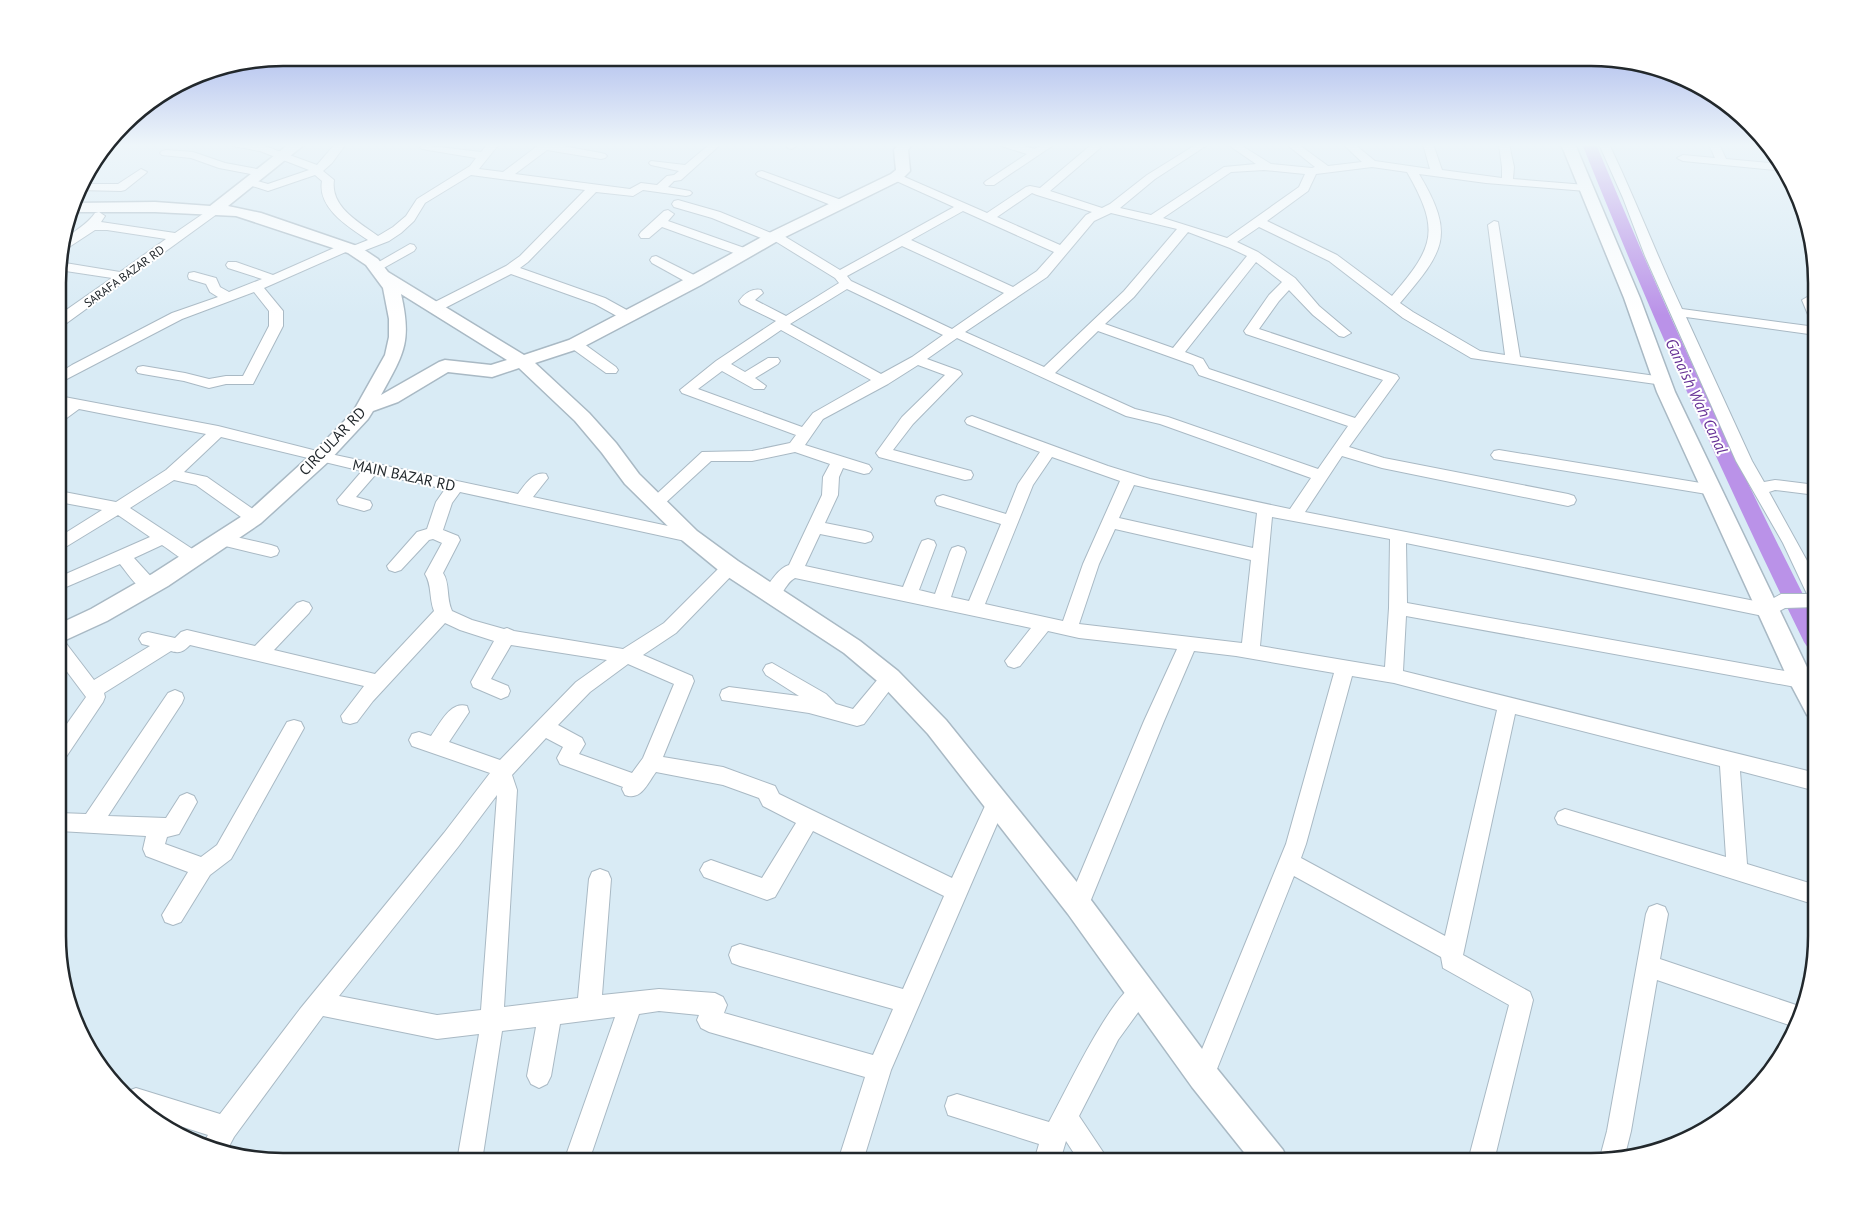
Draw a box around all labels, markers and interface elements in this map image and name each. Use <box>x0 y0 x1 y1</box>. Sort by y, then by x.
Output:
street label: SARAFA BAZAR RD <box>81 242 167 310</box>
water label: Ganaish Wah Canal <box>1661 335 1733 458</box>
street label: CIRCULAR RD <box>295 403 369 479</box>
street label: MAIN BAZAR RD <box>351 455 457 495</box>

